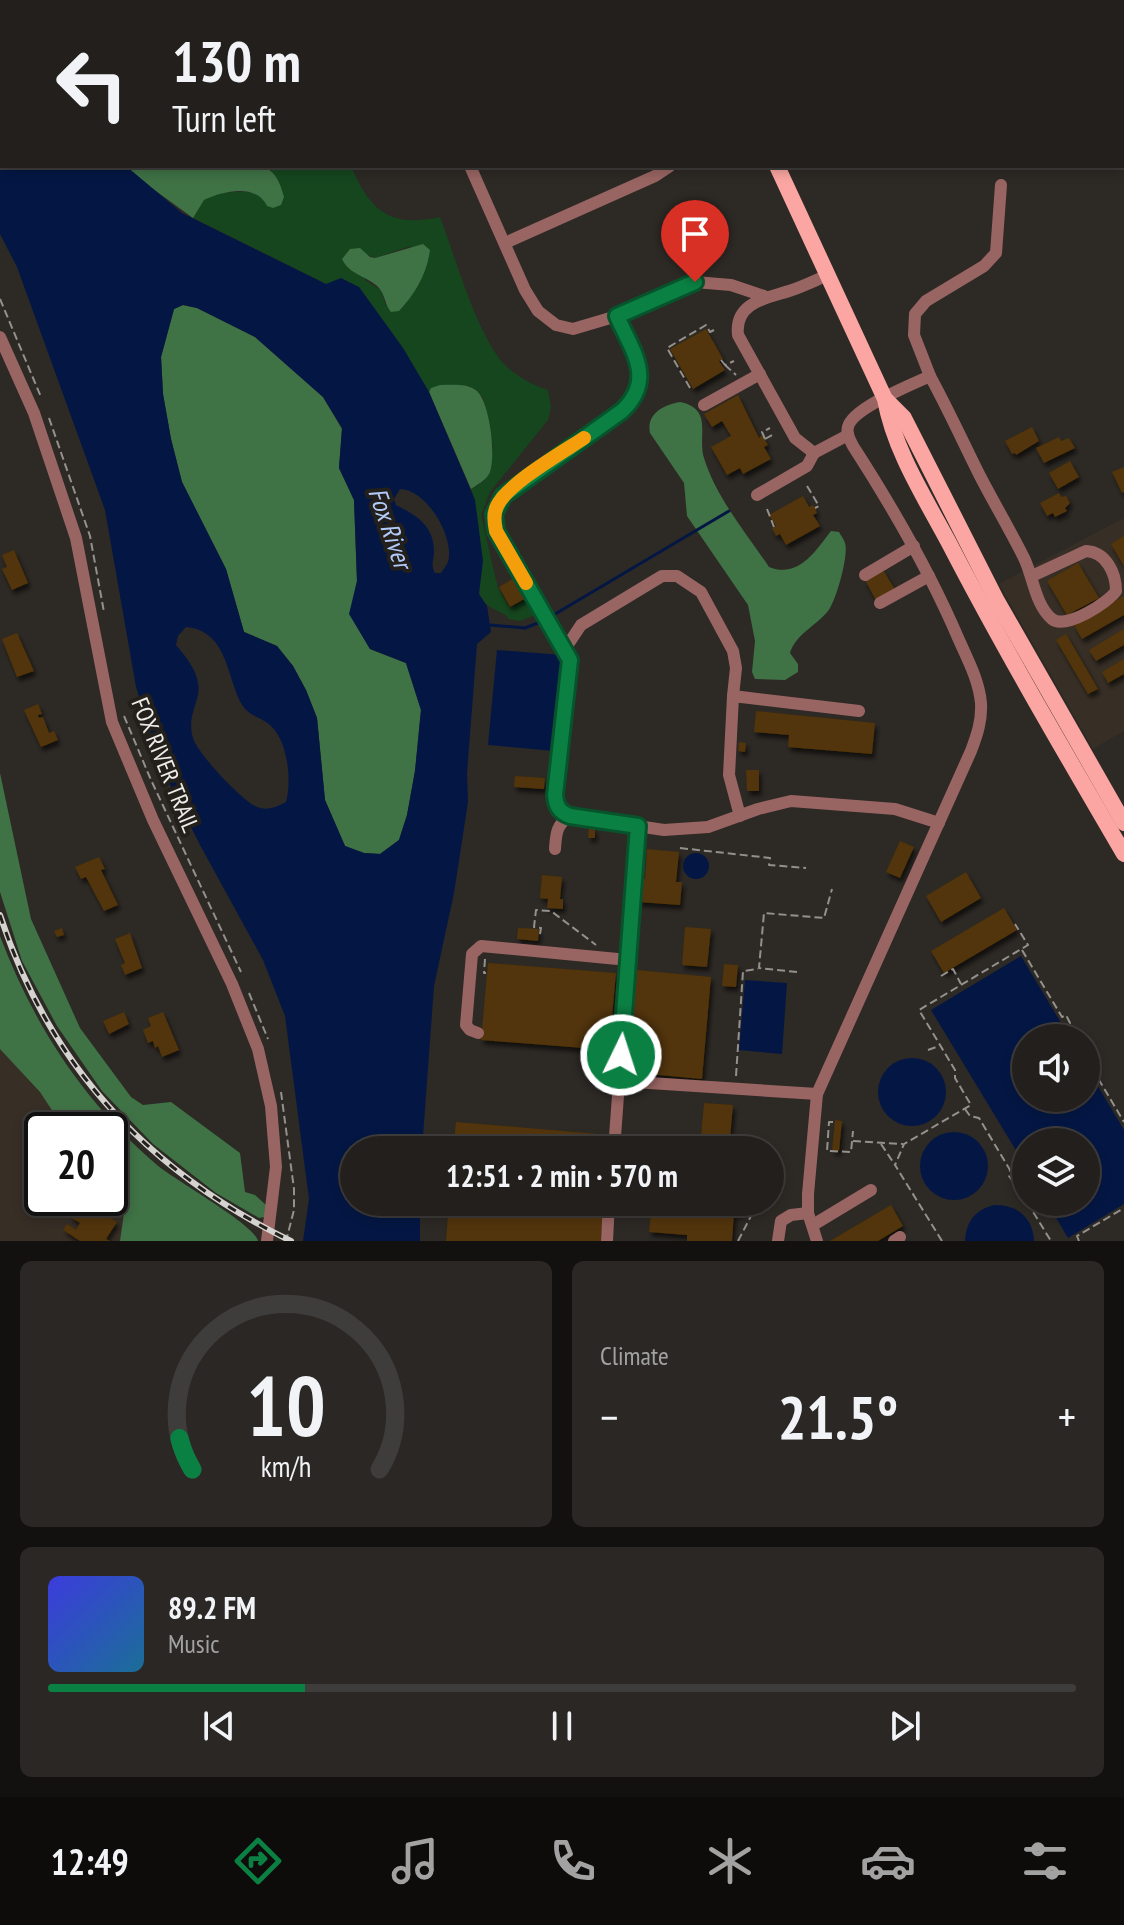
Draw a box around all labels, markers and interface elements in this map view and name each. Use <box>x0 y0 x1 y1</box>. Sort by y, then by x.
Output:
text: 130 m <box>172 25 301 97</box>
icon: left <box>40 32 144 136</box>
text: Turn left <box>172 95 276 142</box>
pin <box>661 200 729 282</box>
icon: arrive <box>673 212 717 256</box>
water label: Fox River <box>361 483 421 576</box>
street label: FOX RIVER TRAIL <box>124 693 206 837</box>
position arrow <box>579 1013 663 1097</box>
map controls <box>1012 1024 1100 1216</box>
button: sound <box>1012 1024 1100 1112</box>
speed limit sign: 20 <box>24 1112 128 1216</box>
button: layers <box>1012 1128 1100 1216</box>
text: 12:51 · 2 min · 570 m <box>446 1156 678 1195</box>
text: Climate <box>600 1339 669 1372</box>
text: 10 <box>246 1351 326 1459</box>
text: 21.5° <box>778 1378 898 1456</box>
text: − <box>600 1388 618 1445</box>
text: + <box>1058 1388 1076 1445</box>
text: km/h <box>261 1448 311 1485</box>
text: 89.2 FM <box>168 1588 256 1627</box>
text: Music <box>168 1627 220 1660</box>
icon: previous <box>197 1704 241 1748</box>
icon: pause <box>540 1704 584 1748</box>
icon: next <box>883 1704 927 1748</box>
icon: directions <box>230 1833 286 1889</box>
icon: music <box>387 1833 443 1889</box>
icon: phone <box>545 1833 601 1889</box>
icon: climate <box>702 1833 758 1889</box>
icon: car <box>860 1833 916 1889</box>
icon: filters <box>1017 1833 1073 1889</box>
text: 12:49 <box>51 1838 129 1885</box>

